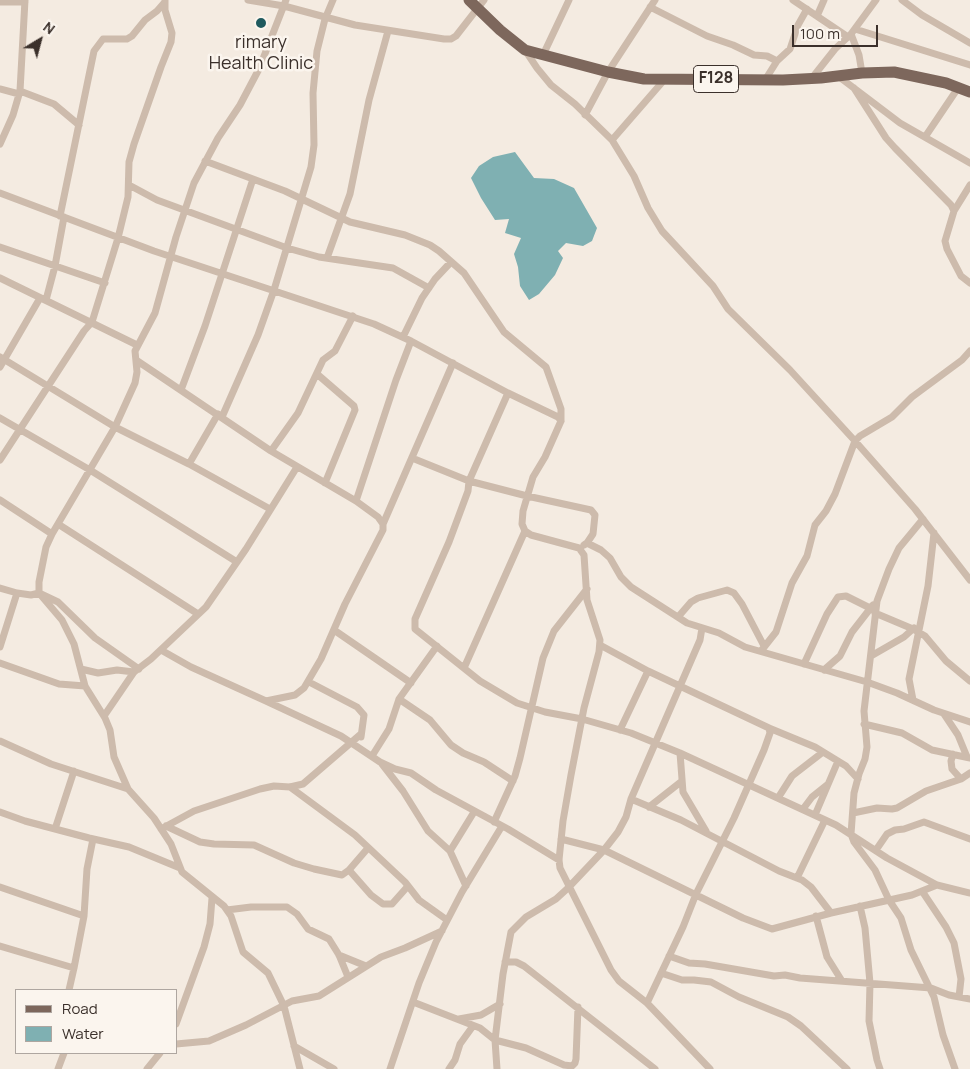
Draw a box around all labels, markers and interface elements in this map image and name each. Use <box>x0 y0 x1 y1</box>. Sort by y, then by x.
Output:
north arrow <box>15 15 65 65</box>
scale bar <box>795 15 881 47</box>
marker: rimary Health Clinic <box>254 16 268 30</box>
text: N <box>40 17 59 38</box>
text: 100 m <box>800 23 840 44</box>
place label: rimary Health Clinic <box>209 32 313 74</box>
road number: F128 <box>694 66 738 92</box>
legend <box>15 989 178 1054</box>
text: Road <box>62 998 98 1019</box>
text: Water <box>62 1023 104 1044</box>

